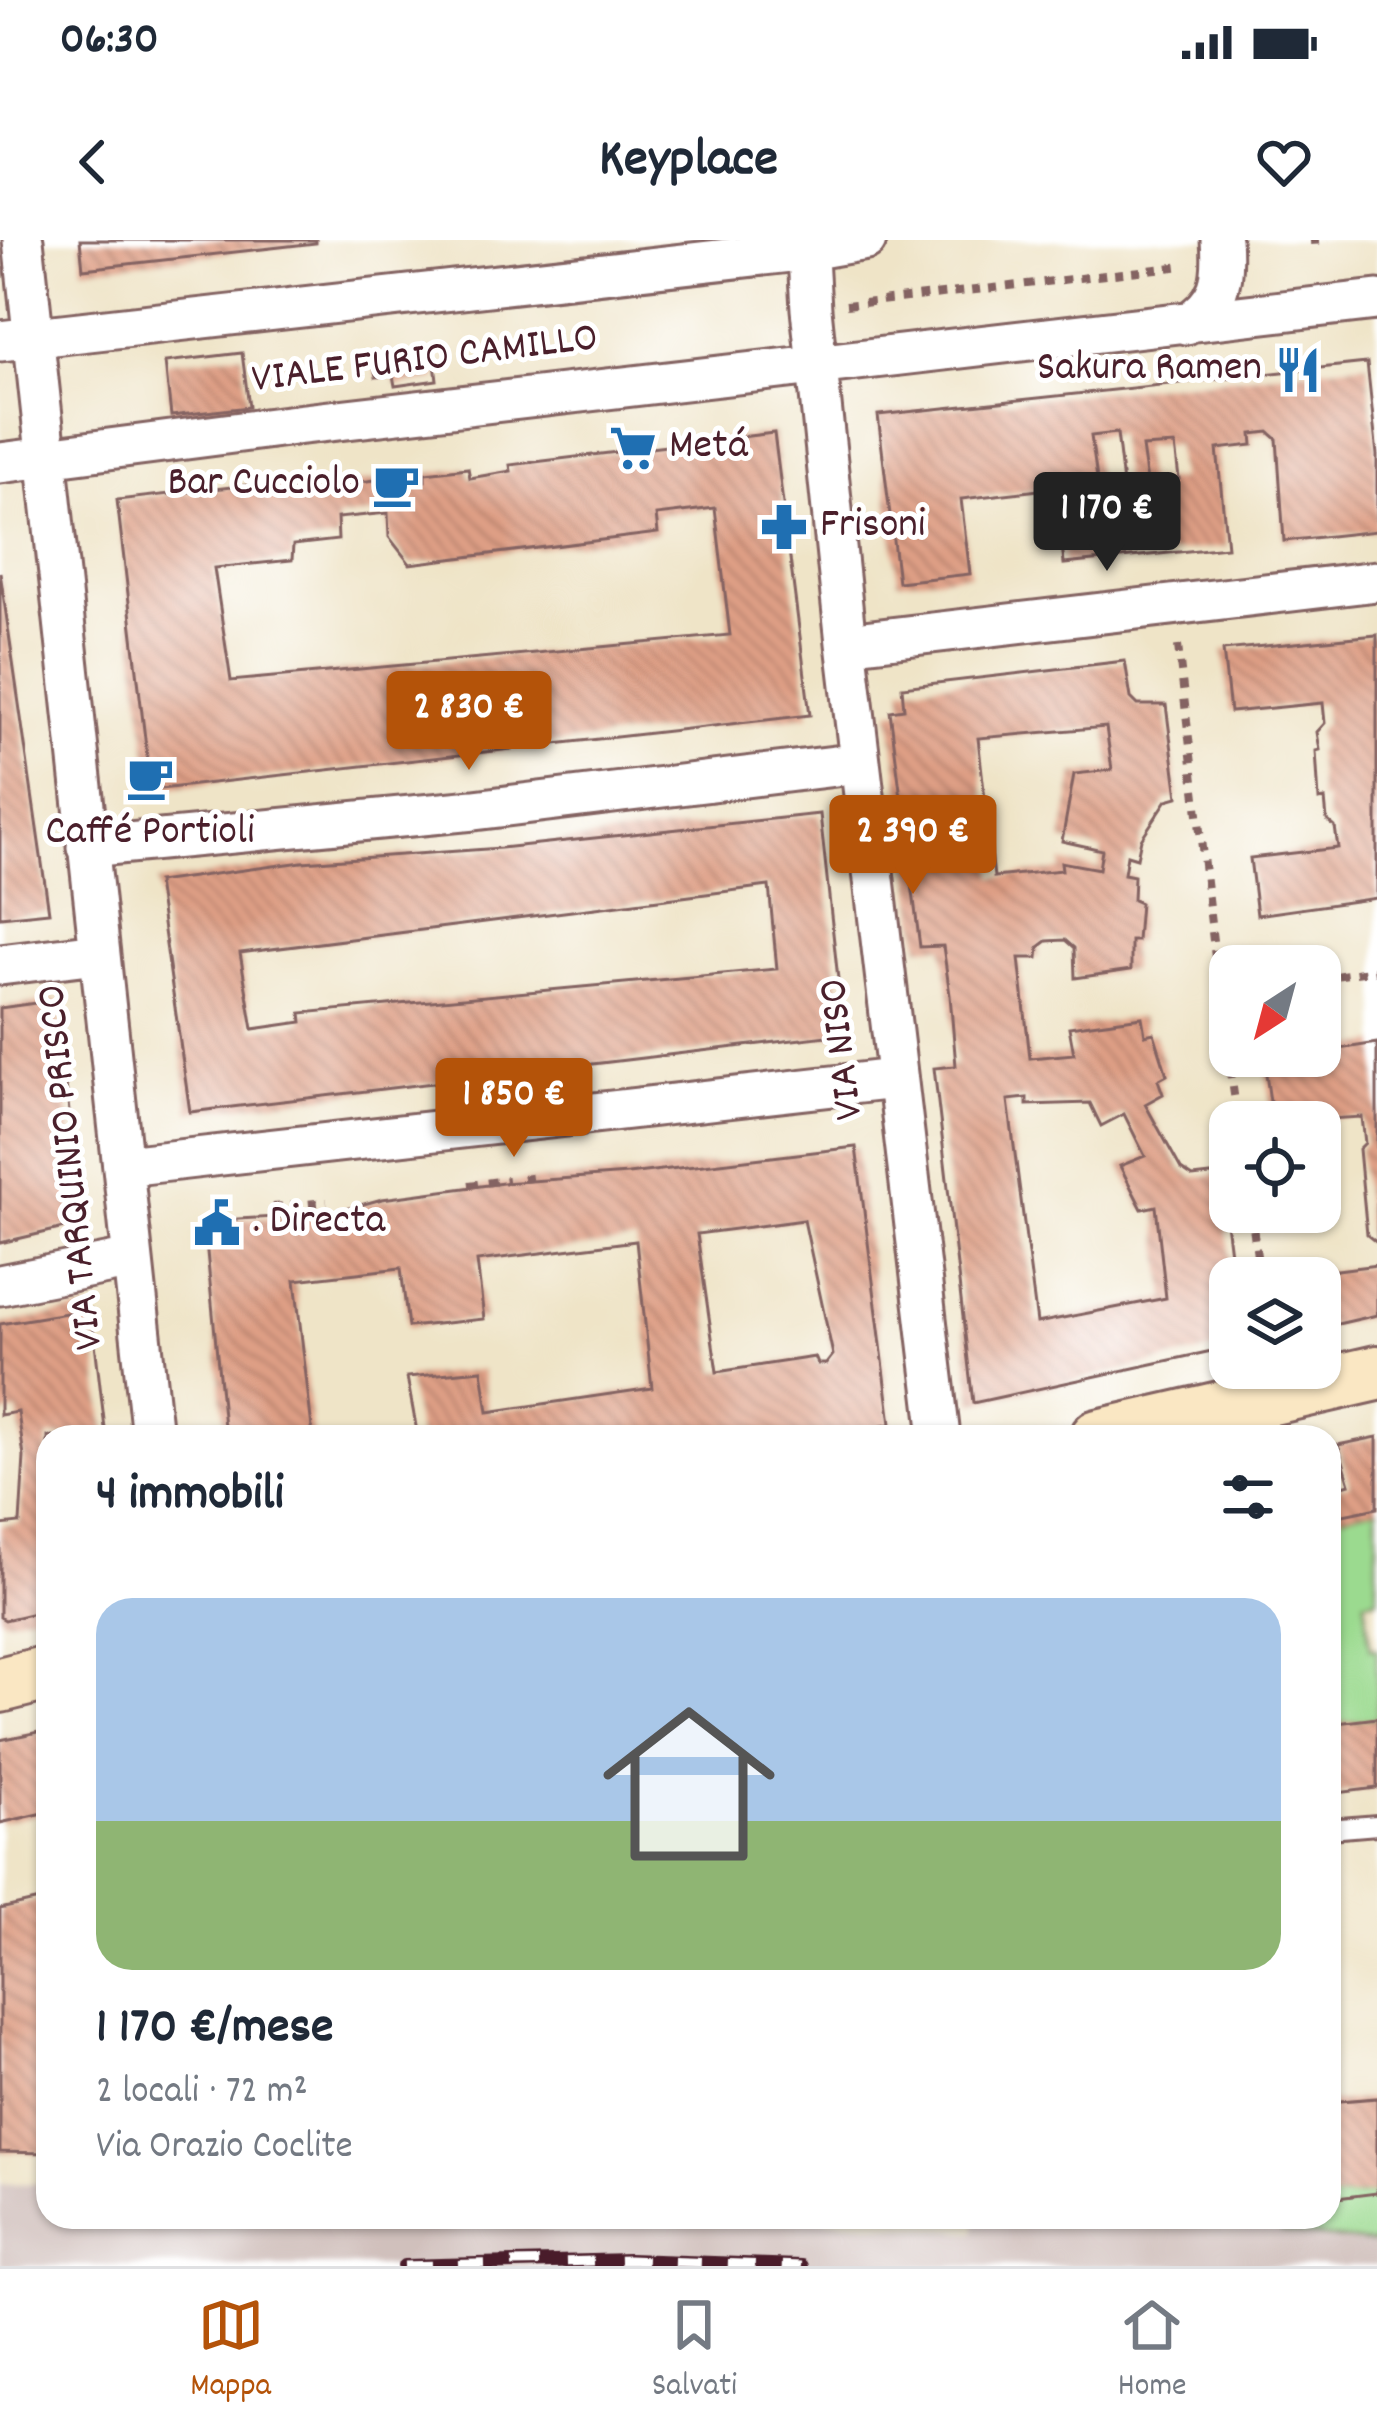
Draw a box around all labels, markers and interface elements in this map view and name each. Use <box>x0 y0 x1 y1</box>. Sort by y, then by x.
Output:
text: 06:30 <box>60 10 159 74</box>
text: Keyplace <box>599 124 778 201</box>
icon: back <box>60 129 126 195</box>
icon: heart <box>1251 129 1317 195</box>
street label: VIALE FURIO CAMILLO <box>249 310 601 412</box>
place label: Sakura Ramen <box>1037 340 1262 400</box>
restaurant icon: Sakura Ramen <box>1273 345 1323 395</box>
place label: Metá <box>669 418 749 478</box>
supermarket icon: Metá <box>608 423 658 473</box>
place label: Bar Cucciolo <box>168 455 360 515</box>
cafe icon: Bar Cucciolo <box>371 460 421 510</box>
pin: 1 170 € <box>996 472 1218 574</box>
text: 1 170 € <box>1061 483 1153 538</box>
place label: Frisoni <box>820 497 925 557</box>
pharmacy icon: Frisoni <box>759 502 809 552</box>
pin: 2 830 € <box>358 671 580 773</box>
text: 2 830 € <box>414 682 524 737</box>
cafe icon: Caffé Portioli <box>125 753 175 803</box>
pin: 2 390 € <box>802 795 1024 897</box>
place label: Caffé Portioli <box>45 804 255 864</box>
text: 2 390 € <box>856 806 970 861</box>
north arrow <box>1209 945 1341 1077</box>
map controls <box>1209 945 1341 1389</box>
street label: VIA NISO <box>806 975 882 1123</box>
street label: VIA TARQUINIO PRISCO <box>24 981 122 1353</box>
pin: 1 850 € <box>403 1058 625 1160</box>
text: 1 850 € <box>462 1069 566 1124</box>
button: locate <box>1209 1101 1341 1233</box>
place label: . Directa <box>253 1193 386 1253</box>
public building icon: . Directa <box>192 1198 242 1248</box>
button: layers <box>1209 1257 1341 1389</box>
text: 4 immobili <box>96 1461 284 1533</box>
icon: filters <box>1215 1464 1281 1530</box>
icon: home <box>581 1676 797 1892</box>
text: 1 170 €/mese <box>96 1994 333 2066</box>
text: 2 locali · 72 m² <box>96 2066 308 2121</box>
text: Via Orazio Coclite <box>96 2121 353 2176</box>
tab: Mappa <box>190 2292 271 2411</box>
tab: Salvati <box>652 2292 737 2411</box>
tab: Home <box>1118 2292 1187 2411</box>

